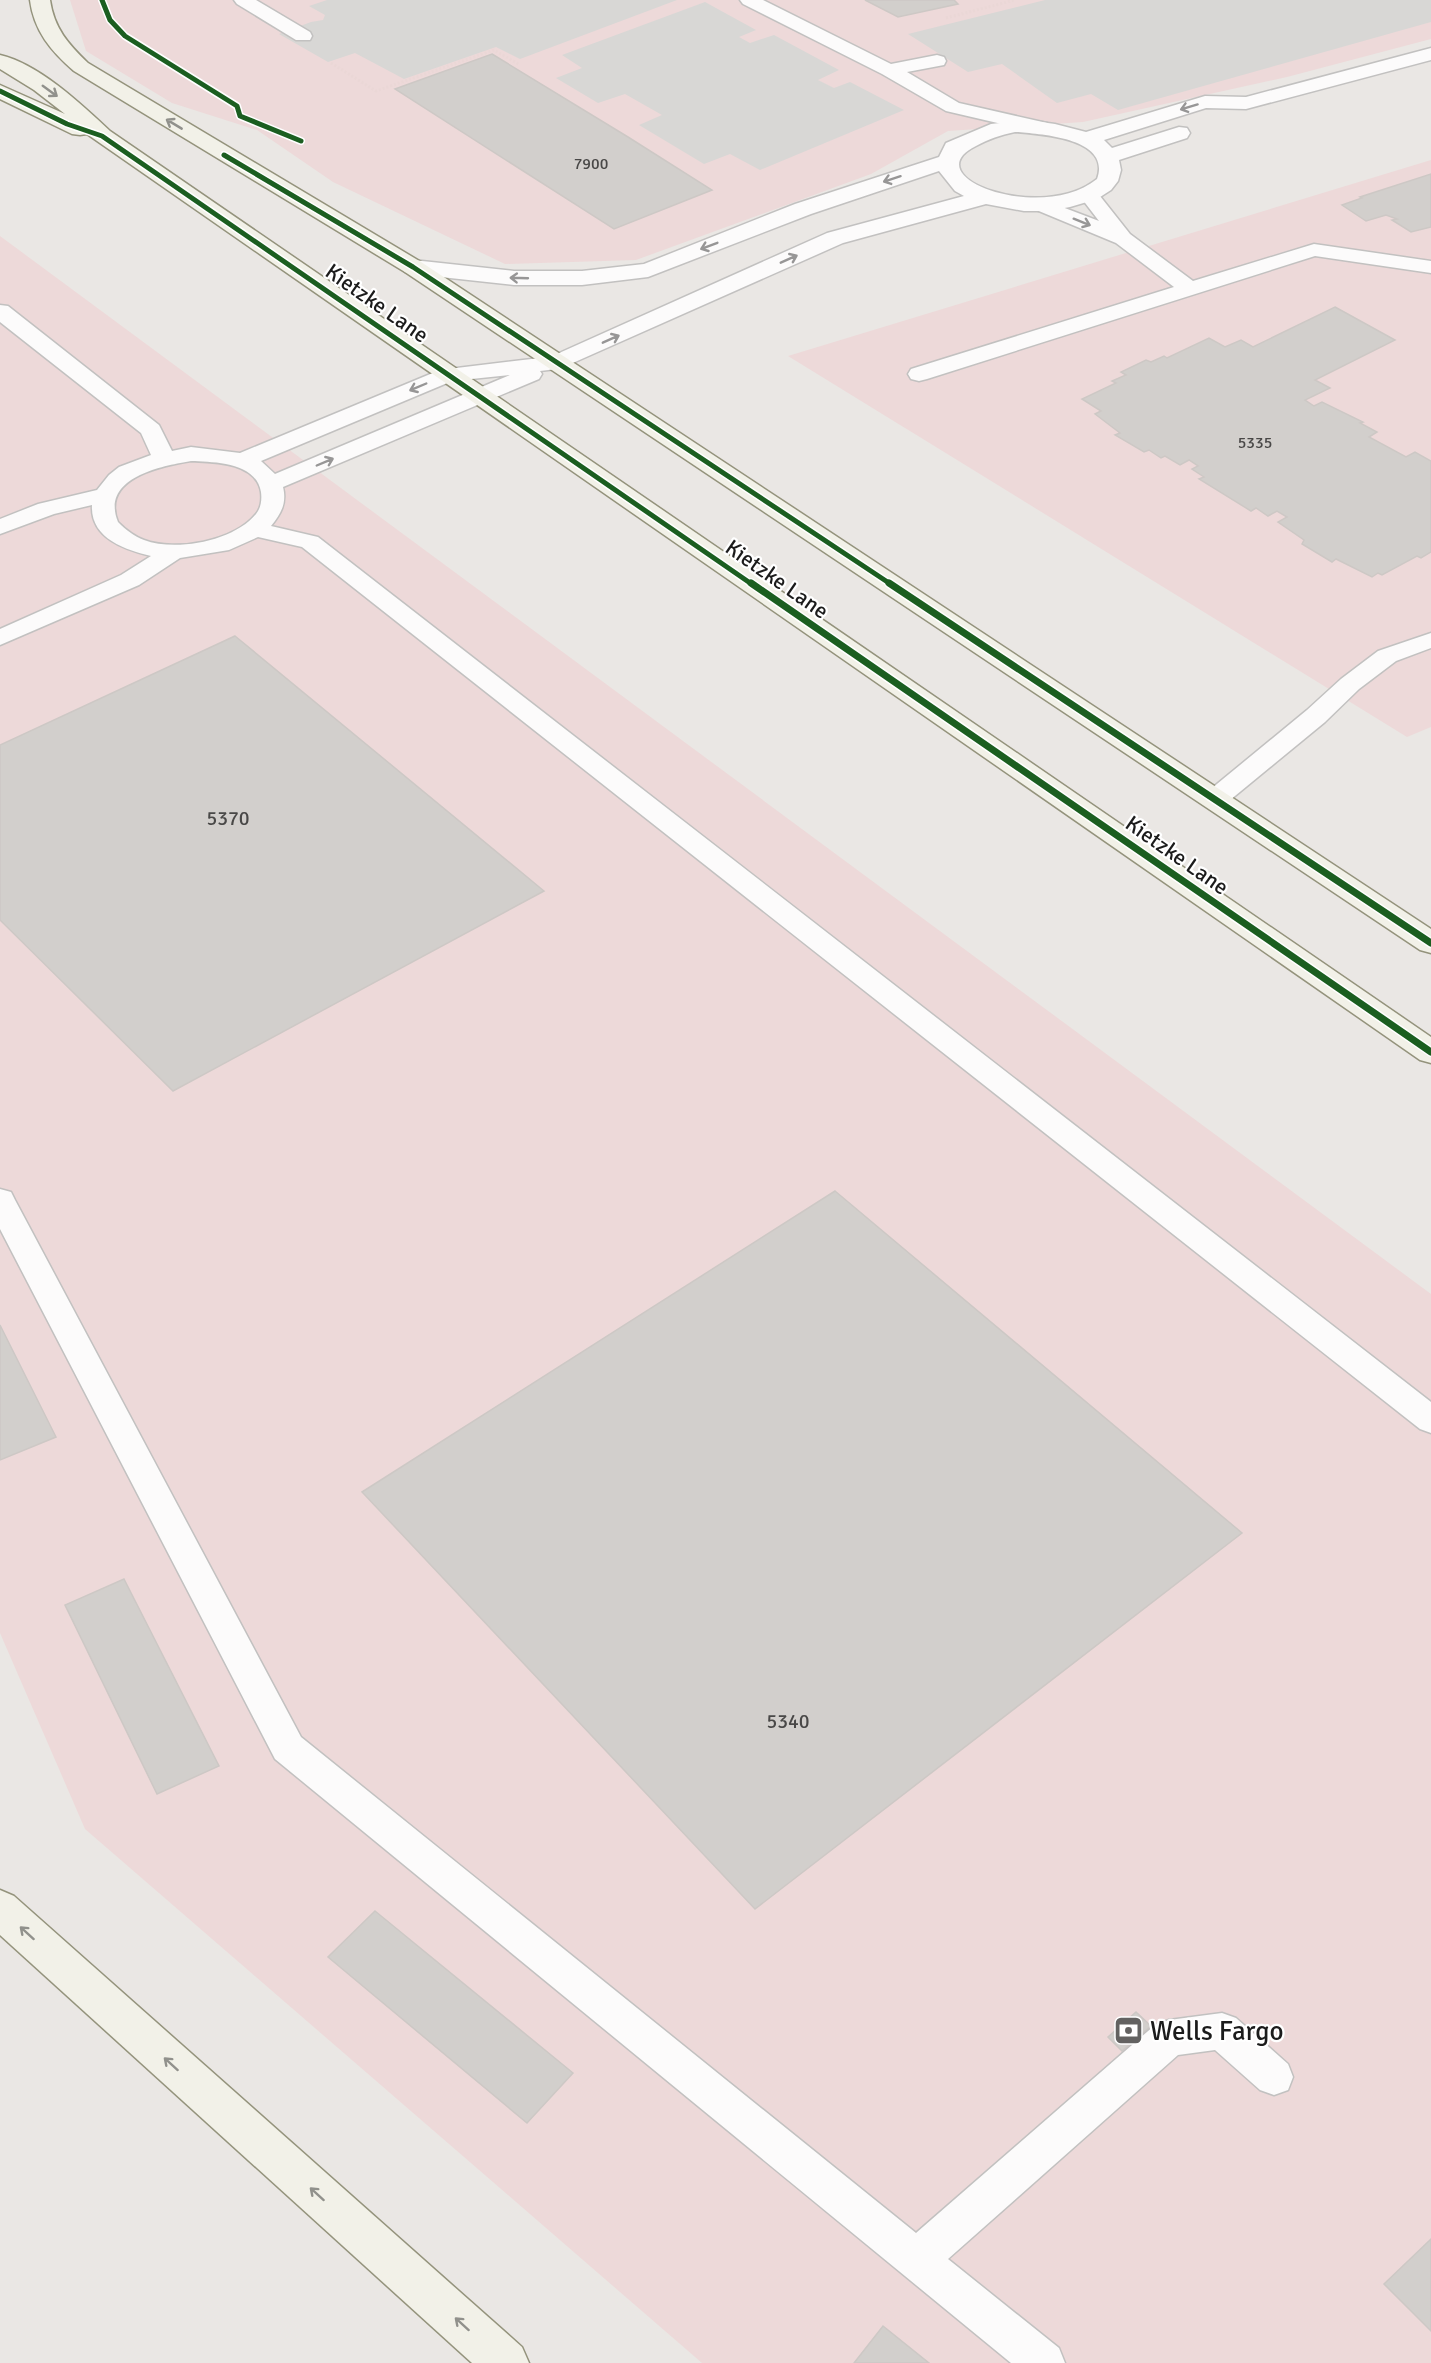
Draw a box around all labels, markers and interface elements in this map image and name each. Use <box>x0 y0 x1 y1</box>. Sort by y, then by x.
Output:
one-way arrow <box>42 85 58 97</box>
one-way arrow <box>1180 102 1199 113</box>
one-way arrow <box>166 118 183 130</box>
house number: 7900 <box>574 154 608 174</box>
one-way arrow <box>883 174 902 185</box>
one-way arrow <box>1072 217 1091 228</box>
one-way arrow <box>700 241 719 252</box>
one-way arrow <box>779 252 797 264</box>
street label: Kietzke Lane <box>320 258 434 348</box>
one-way arrow <box>510 272 530 283</box>
one-way arrow <box>601 332 619 344</box>
one-way arrow <box>409 382 428 393</box>
house number: 5335 <box>1238 433 1272 453</box>
one-way arrow <box>316 456 334 467</box>
street label: Kietzke Lane <box>720 534 834 624</box>
house number: 5370 <box>206 806 250 831</box>
street label: Kietzke Lane <box>1120 810 1234 900</box>
house number: 5340 <box>766 1709 810 1734</box>
one-way arrow <box>19 1926 34 1941</box>
bank icon: Wells Fargo <box>1113 2015 1145 2047</box>
place label: Wells Fargo <box>1150 2015 1284 2048</box>
one-way arrow <box>164 2057 179 2071</box>
one-way arrow <box>310 2187 325 2201</box>
one-way arrow <box>455 2317 470 2331</box>

